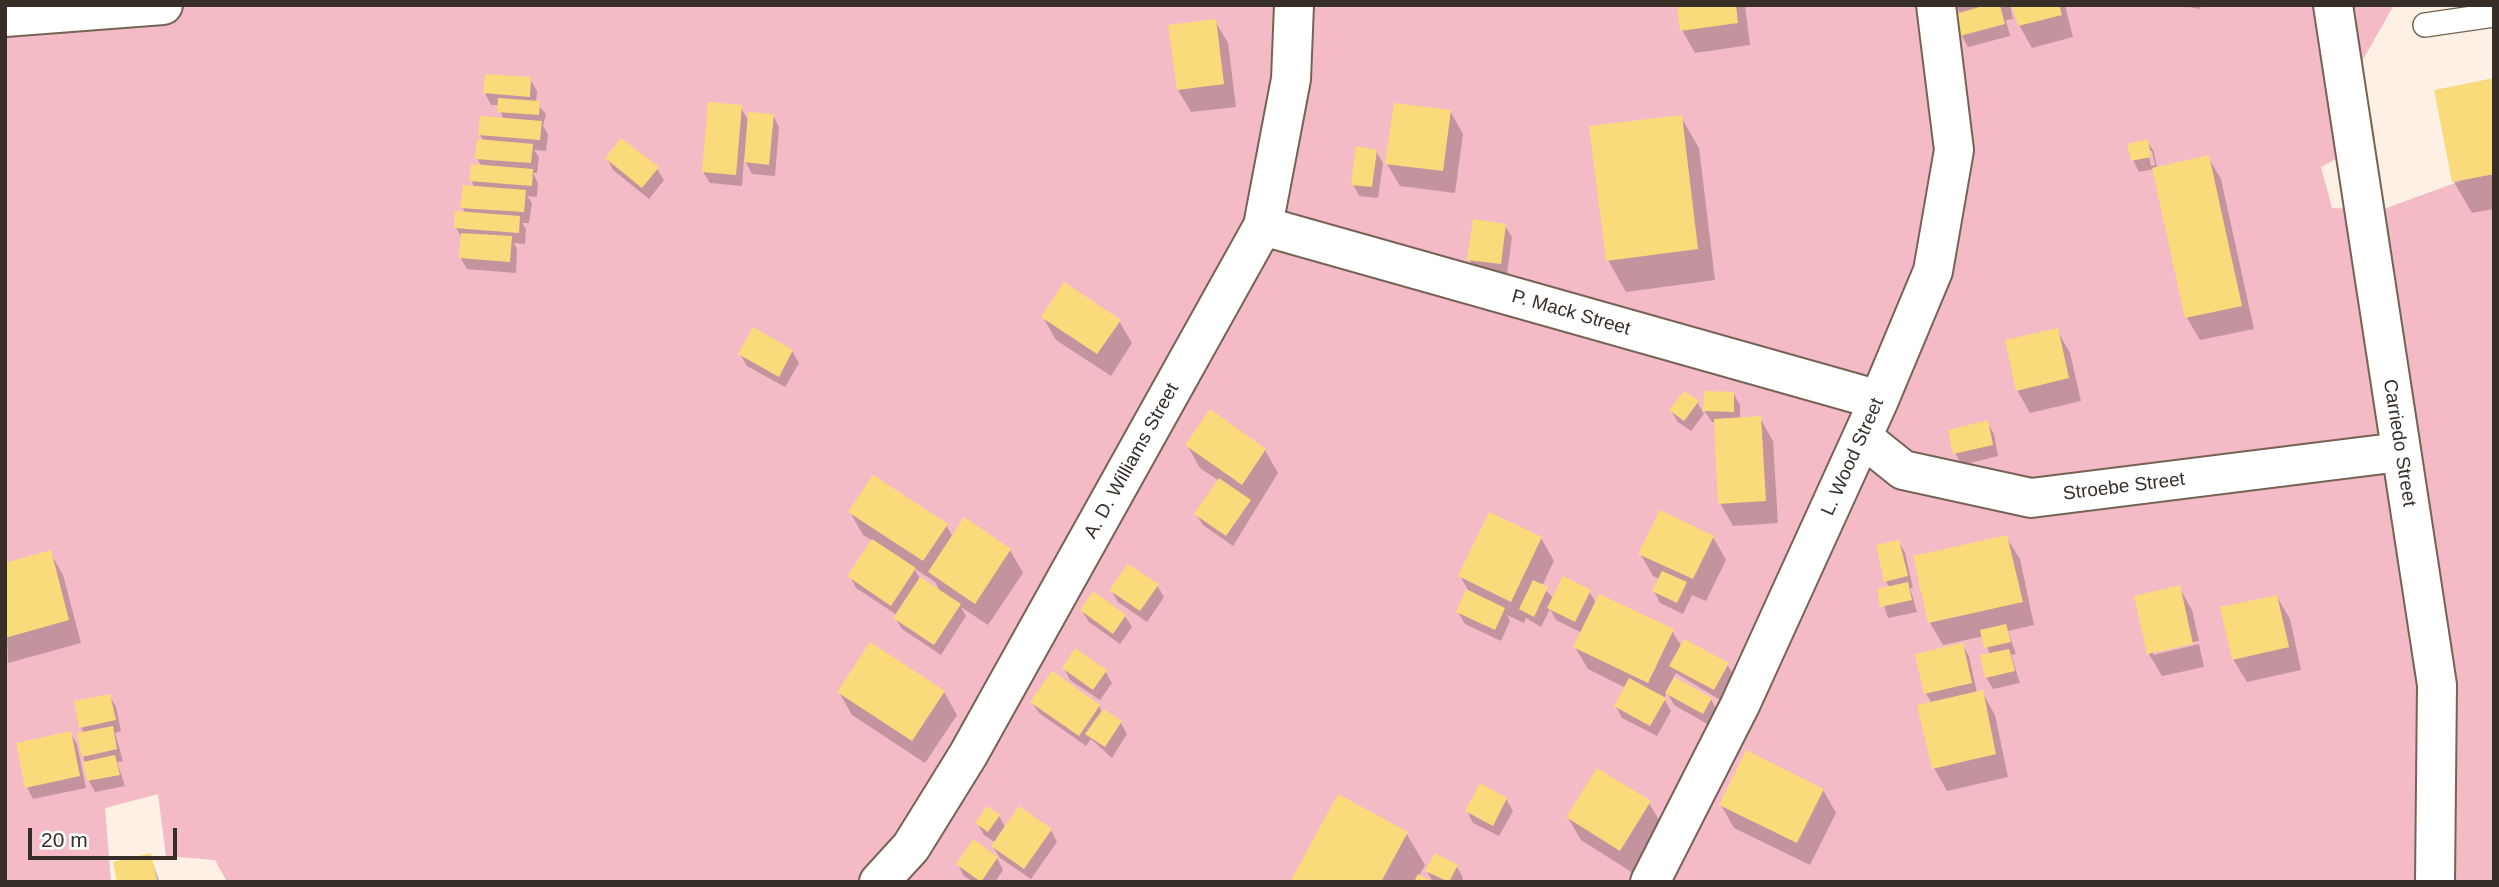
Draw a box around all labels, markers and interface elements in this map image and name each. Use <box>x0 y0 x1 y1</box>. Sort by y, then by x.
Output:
street label: P. Mack Street <box>1509 285 1633 341</box>
street label: Carriedo Street <box>2378 378 2420 508</box>
street label: A. D. Williams Street <box>1080 379 1184 543</box>
street label: L. Wood Street <box>1817 395 1889 519</box>
street label: Stroebe Street <box>2062 468 2186 506</box>
scale bar <box>32 814 180 858</box>
text: 20 m <box>41 828 88 851</box>

